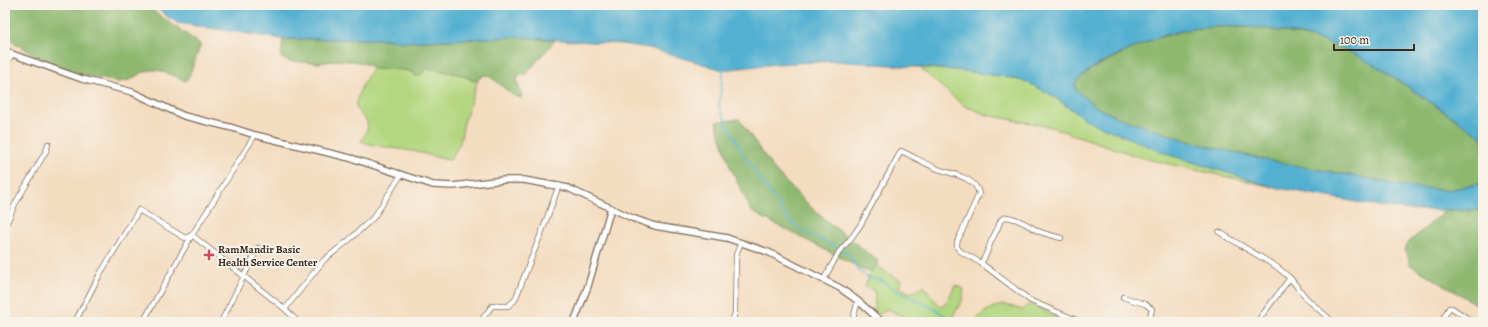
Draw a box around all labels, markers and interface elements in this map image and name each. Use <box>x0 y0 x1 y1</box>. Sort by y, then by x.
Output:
scale bar <box>1334 26 1414 52</box>
text: 100 m <box>1340 32 1369 48</box>
place label: RamMandir Basic Health Service Center <box>218 242 318 270</box>
marker: RamMandir Basic Health Service Center <box>203 249 215 261</box>

